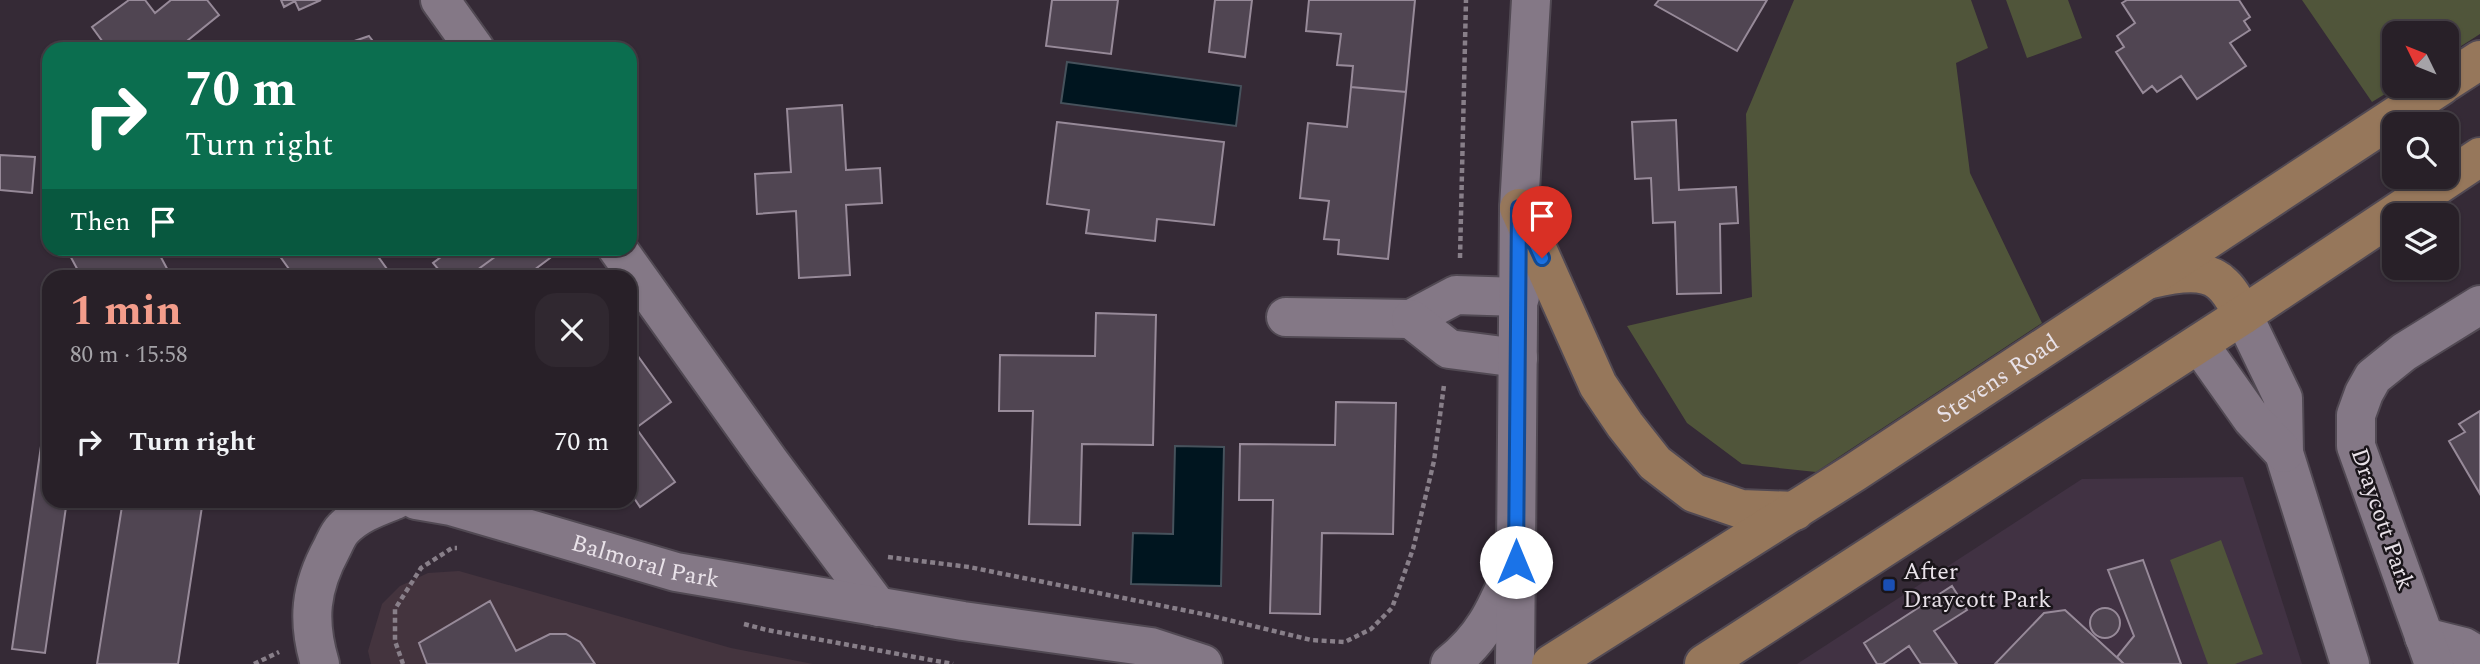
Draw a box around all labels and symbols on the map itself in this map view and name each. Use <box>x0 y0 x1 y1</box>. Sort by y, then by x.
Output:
north arrow <box>2382 21 2459 98</box>
pin <box>1512 186 1572 258</box>
street label: Stevens Road <box>1929 325 2067 433</box>
street label: Draycott Park <box>2341 443 2423 595</box>
street label: Balmoral Park <box>567 525 722 598</box>
position arrow <box>1479 525 1553 599</box>
place label: After Draycott Park <box>1903 554 2051 618</box>
marker: After Draycott Park <box>1881 577 1897 593</box>

